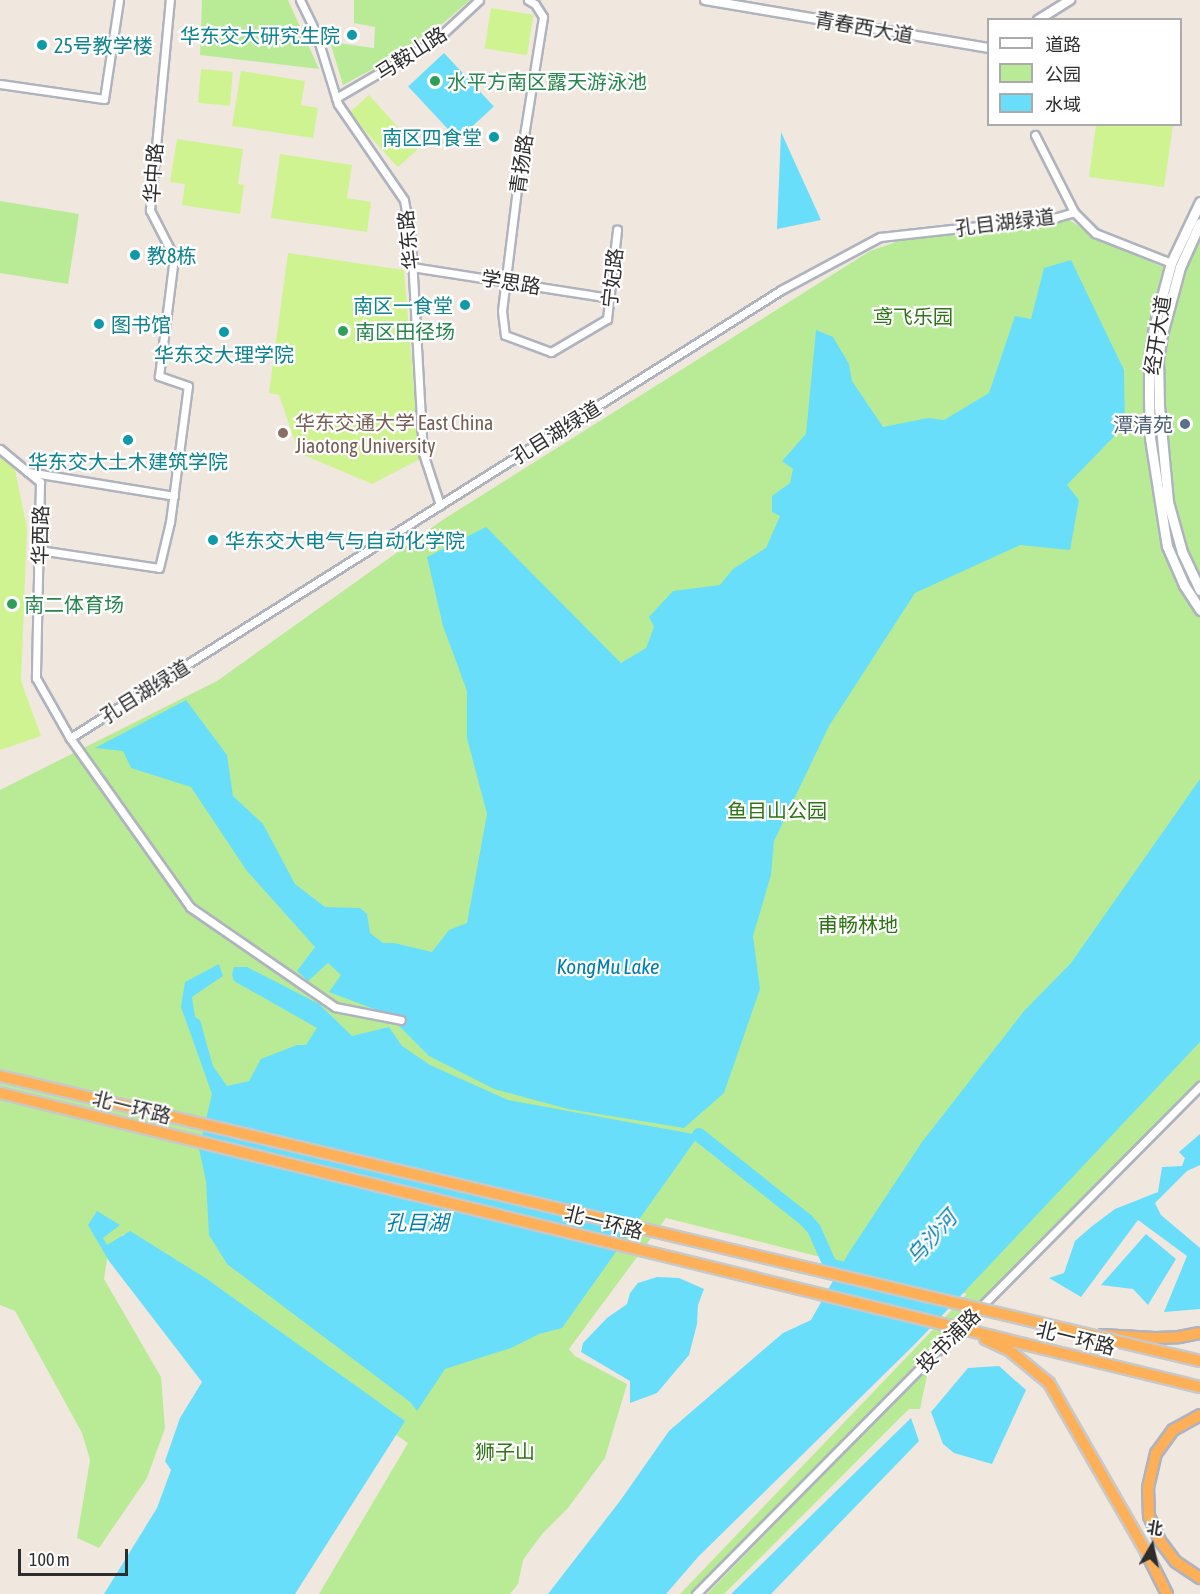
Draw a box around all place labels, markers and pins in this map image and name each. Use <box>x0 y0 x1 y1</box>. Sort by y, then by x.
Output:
place label: 华东交大研究生院 <box>180 23 340 47</box>
marker: 华东交大研究生院 <box>345 28 359 42</box>
place label: 25号教学楼 <box>54 33 153 57</box>
marker: 25号教学楼 <box>35 38 49 52</box>
place label: 水平方南区露天游泳池 <box>447 69 647 93</box>
marker: 水平方南区露天游泳池 <box>428 74 442 88</box>
place label: 南区四食堂 <box>382 125 482 149</box>
marker: 南区四食堂 <box>487 130 501 144</box>
place label: 教8栋 <box>147 243 196 267</box>
marker: 教8栋 <box>128 248 142 262</box>
place label: 南区一食堂 <box>353 293 453 317</box>
marker: 南区一食堂 <box>458 298 472 312</box>
place label: 图书馆 <box>111 312 171 336</box>
marker: 图书馆 <box>92 317 106 331</box>
place label: 南区田径场 <box>355 319 455 343</box>
marker: 南区田径场 <box>336 324 350 338</box>
marker: 华东交大理学院 <box>217 325 231 339</box>
place label: 华东交大理学院 <box>154 342 294 366</box>
place label: 华东交通大学 East China Jiaotong University <box>295 410 493 457</box>
place label: 潭清苑 <box>1113 412 1173 436</box>
marker: 潭清苑 <box>1178 417 1192 431</box>
marker: 华东交通大学 East China Jiaotong University <box>276 426 290 440</box>
marker: 华东交大土木建筑学院 <box>121 433 135 447</box>
place label: 华东交大土木建筑学院 <box>28 449 228 473</box>
place label: 华东交大电气与自动化学院 <box>225 528 465 552</box>
marker: 华东交大电气与自动化学院 <box>206 533 220 547</box>
place label: 南二体育场 <box>24 592 124 616</box>
marker: 南二体育场 <box>5 597 19 611</box>

